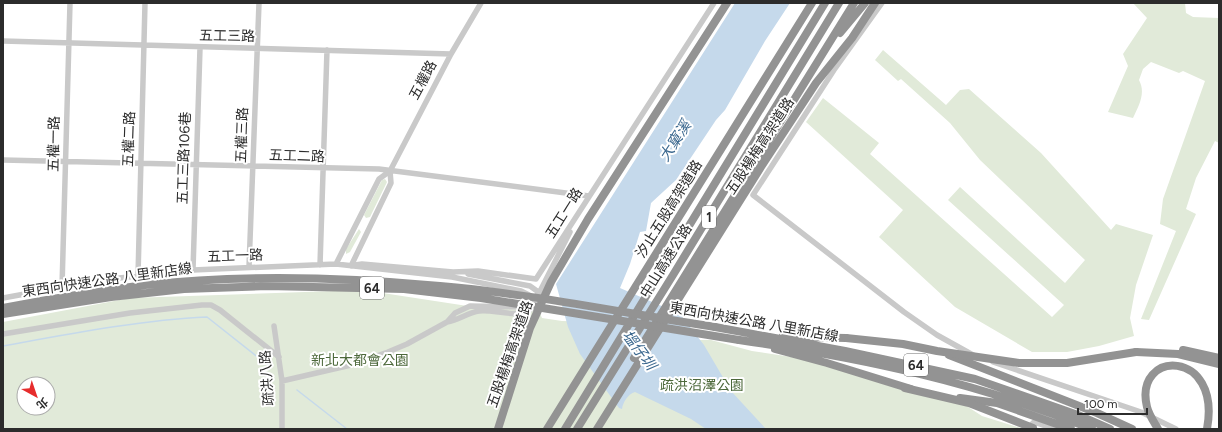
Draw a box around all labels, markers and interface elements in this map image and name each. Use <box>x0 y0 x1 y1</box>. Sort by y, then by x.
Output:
street label: 五工三路 <box>199 27 255 45</box>
street label: 五權路 <box>406 57 440 103</box>
street label: 五股楊梅高架道路 <box>722 94 798 198</box>
street label: 五權三路 <box>233 107 251 163</box>
street label: 五權二路 <box>120 111 138 167</box>
street label: 五工三路106巷 <box>174 111 194 205</box>
street label: 五權一路 <box>45 116 63 172</box>
water label: 大窠溪 <box>655 116 696 165</box>
street label: 五工二路 <box>269 147 325 165</box>
street label: 汐止五股高架道路 <box>632 157 706 261</box>
street label: 五工一路 <box>542 185 586 241</box>
road number: 1 <box>702 206 716 228</box>
street label: 中山高速公路 <box>637 221 695 301</box>
street label: 五工一路 <box>207 247 263 265</box>
street label: 東西向快速公路 八里新店線 <box>21 260 193 300</box>
road number: 64 <box>360 277 384 299</box>
street label: 五股楊梅高架道路 <box>484 298 536 410</box>
street label: 東西向快速公路 八里新店線 <box>668 299 840 345</box>
water label: 塭仔圳 <box>618 327 661 375</box>
street label: 疏洪八路 <box>257 349 277 407</box>
park label: 新北大都會公園 <box>311 352 409 369</box>
road number: 64 <box>904 354 928 376</box>
north arrow <box>16 376 56 416</box>
park label: 疏洪沼澤公園 <box>660 377 744 394</box>
scale bar <box>1078 390 1147 416</box>
text: 北 <box>34 395 50 412</box>
text: 100 m <box>1084 397 1118 411</box>

